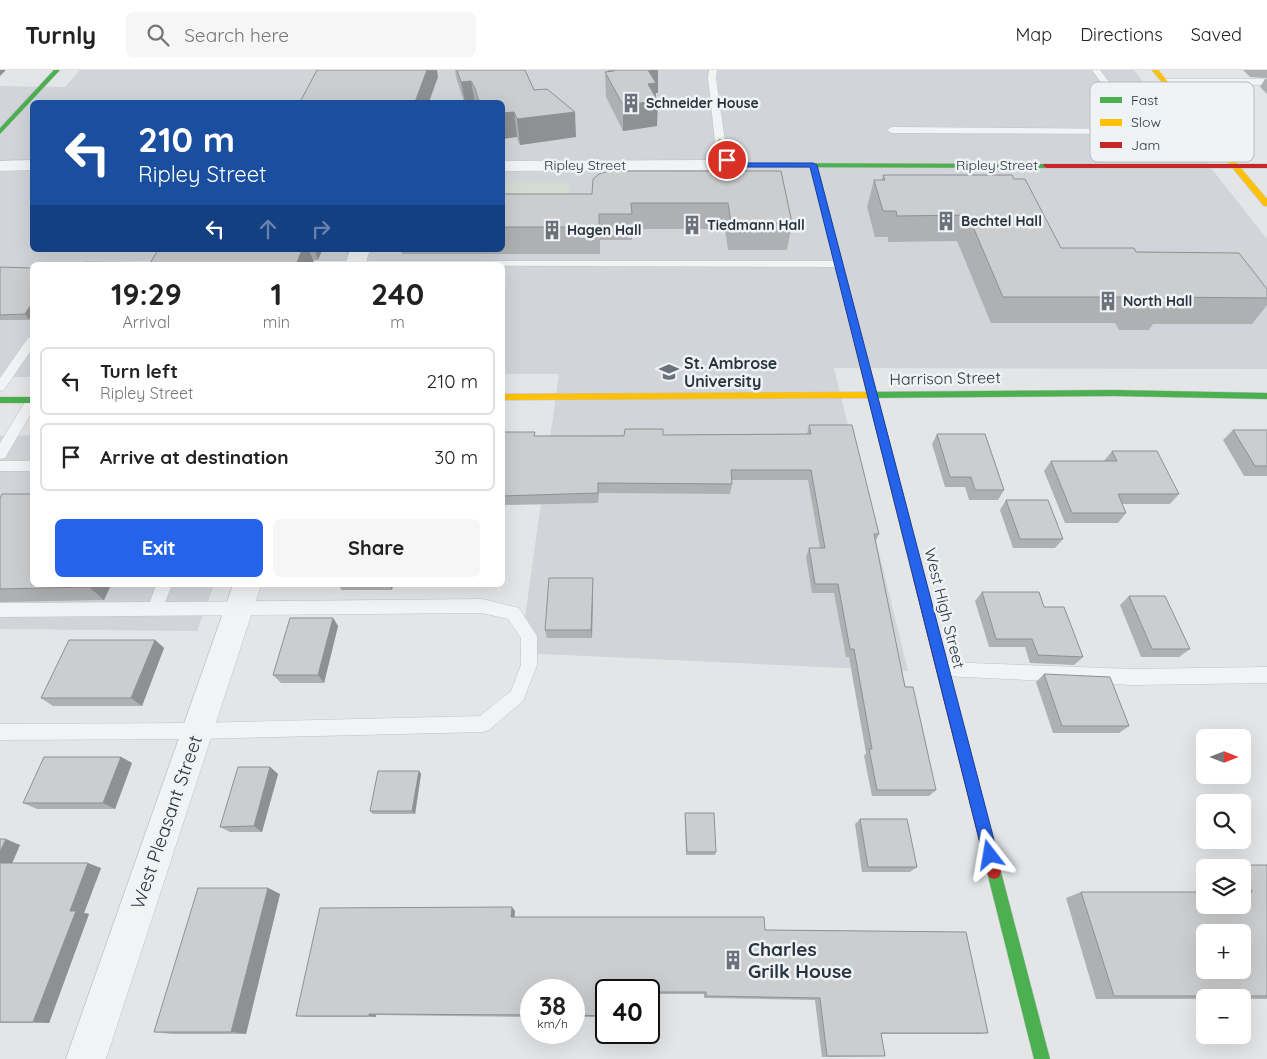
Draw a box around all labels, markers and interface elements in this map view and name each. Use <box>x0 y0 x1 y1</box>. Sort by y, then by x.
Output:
search box <box>126 12 476 57</box>
text: Turnly <box>25 20 96 50</box>
icon: search <box>144 21 172 49</box>
text: Search here <box>184 23 289 47</box>
text: Map <box>1015 23 1052 46</box>
text: Directions <box>1080 23 1163 46</box>
text: Saved <box>1191 23 1242 46</box>
legend <box>1090 82 1254 162</box>
text: Fast <box>1131 91 1159 109</box>
building icon: Schneider House <box>620 92 642 114</box>
place label: Schneider House <box>646 94 759 112</box>
text: Slow <box>1131 113 1161 131</box>
text: 210 m <box>138 117 235 161</box>
icon: left <box>55 120 120 185</box>
text: Jam <box>1131 136 1160 154</box>
pin <box>706 139 748 181</box>
icon: arrive <box>713 146 741 174</box>
street label: Ripley Street <box>544 156 626 174</box>
street label: Ripley Street <box>956 156 1038 174</box>
text: Ripley Street <box>138 160 267 188</box>
building icon: Bechtel Hall <box>935 210 957 232</box>
place label: Bechtel Hall <box>961 212 1042 230</box>
building icon: Tiedmann Hall <box>681 214 703 236</box>
icon: left <box>201 215 229 243</box>
icon: ahead <box>254 215 282 243</box>
icon: right <box>307 215 335 243</box>
place label: Tiedmann Hall <box>707 216 805 234</box>
building icon: Hagen Hall <box>541 219 563 241</box>
place label: Hagen Hall <box>567 221 641 239</box>
text: 19:29 <box>111 275 182 313</box>
text: 1 <box>271 275 282 313</box>
text: 240 <box>371 275 424 313</box>
building icon: North Hall <box>1097 290 1119 312</box>
place label: North Hall <box>1123 292 1192 310</box>
text: Arrival <box>122 312 170 332</box>
text: min <box>263 312 290 332</box>
text: m <box>390 312 405 332</box>
place label: St. Ambrose University <box>684 353 777 391</box>
text: Turn left <box>100 359 178 383</box>
school or university icon: St. Ambrose University <box>658 361 680 383</box>
icon: left <box>57 367 85 395</box>
street label: Harrison Street <box>889 367 1001 389</box>
text: 210 m <box>427 369 478 393</box>
text: Ripley Street <box>100 383 194 403</box>
icon: arrive <box>57 443 85 471</box>
text: Arrive at destination <box>100 445 289 469</box>
text: 30 m <box>434 445 478 469</box>
button: Exit <box>55 519 263 577</box>
button: Share <box>273 519 480 577</box>
street label: West High Street <box>920 546 970 670</box>
north arrow <box>1196 729 1251 784</box>
map controls <box>1196 729 1251 1044</box>
street label: West Pleasant Street <box>125 732 207 912</box>
button: search <box>1196 794 1251 849</box>
position arrow <box>963 828 1015 880</box>
button: layers <box>1196 859 1251 914</box>
button: + <box>1196 924 1251 979</box>
place label: Charles Grilk House <box>748 937 852 983</box>
building icon: Charles Grilk House <box>722 949 744 971</box>
speed limit sign: 40 <box>595 979 660 1044</box>
button: − <box>1196 989 1251 1044</box>
text: 38 <box>539 990 566 1021</box>
text: km/h <box>537 1016 568 1031</box>

